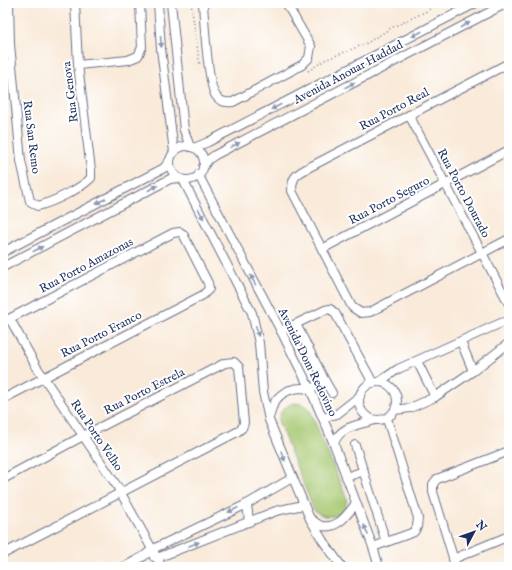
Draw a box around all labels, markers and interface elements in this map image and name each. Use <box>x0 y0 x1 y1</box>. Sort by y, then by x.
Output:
one-way arrow <box>459 22 471 28</box>
one-way arrow <box>411 31 422 37</box>
one-way arrow <box>158 36 164 48</box>
street label: Avenida Anouar Haddad <box>290 37 406 108</box>
street label: Rua Genova <box>59 60 82 123</box>
one-way arrow <box>344 82 356 88</box>
street label: Rua Porto Real <box>357 84 432 134</box>
street label: Rua San Remo <box>20 100 44 175</box>
one-way arrow <box>271 104 282 110</box>
one-way arrow <box>229 142 240 148</box>
street label: Rua Porto Dourado <box>434 146 494 241</box>
street label: Rua Porto Seguro <box>346 173 433 228</box>
one-way arrow <box>147 185 158 192</box>
one-way arrow <box>96 197 107 204</box>
one-way arrow <box>198 208 205 220</box>
street label: Rua Porto Amazonas <box>37 234 136 297</box>
one-way arrow <box>32 246 43 252</box>
one-way arrow <box>250 274 257 286</box>
street label: Avenida Dom Redovino <box>274 305 341 420</box>
street label: Rua Porto Franco <box>58 307 145 361</box>
one-way arrow <box>254 325 260 338</box>
street label: Rua Porto Estrela <box>101 364 188 418</box>
street label: Rua Porto Velho <box>67 397 126 474</box>
one-way arrow <box>281 450 287 462</box>
one-way arrow <box>228 507 239 513</box>
north arrow <box>454 512 494 552</box>
text: N <box>472 517 490 535</box>
one-way arrow <box>363 524 369 536</box>
one-way arrow <box>188 540 200 546</box>

